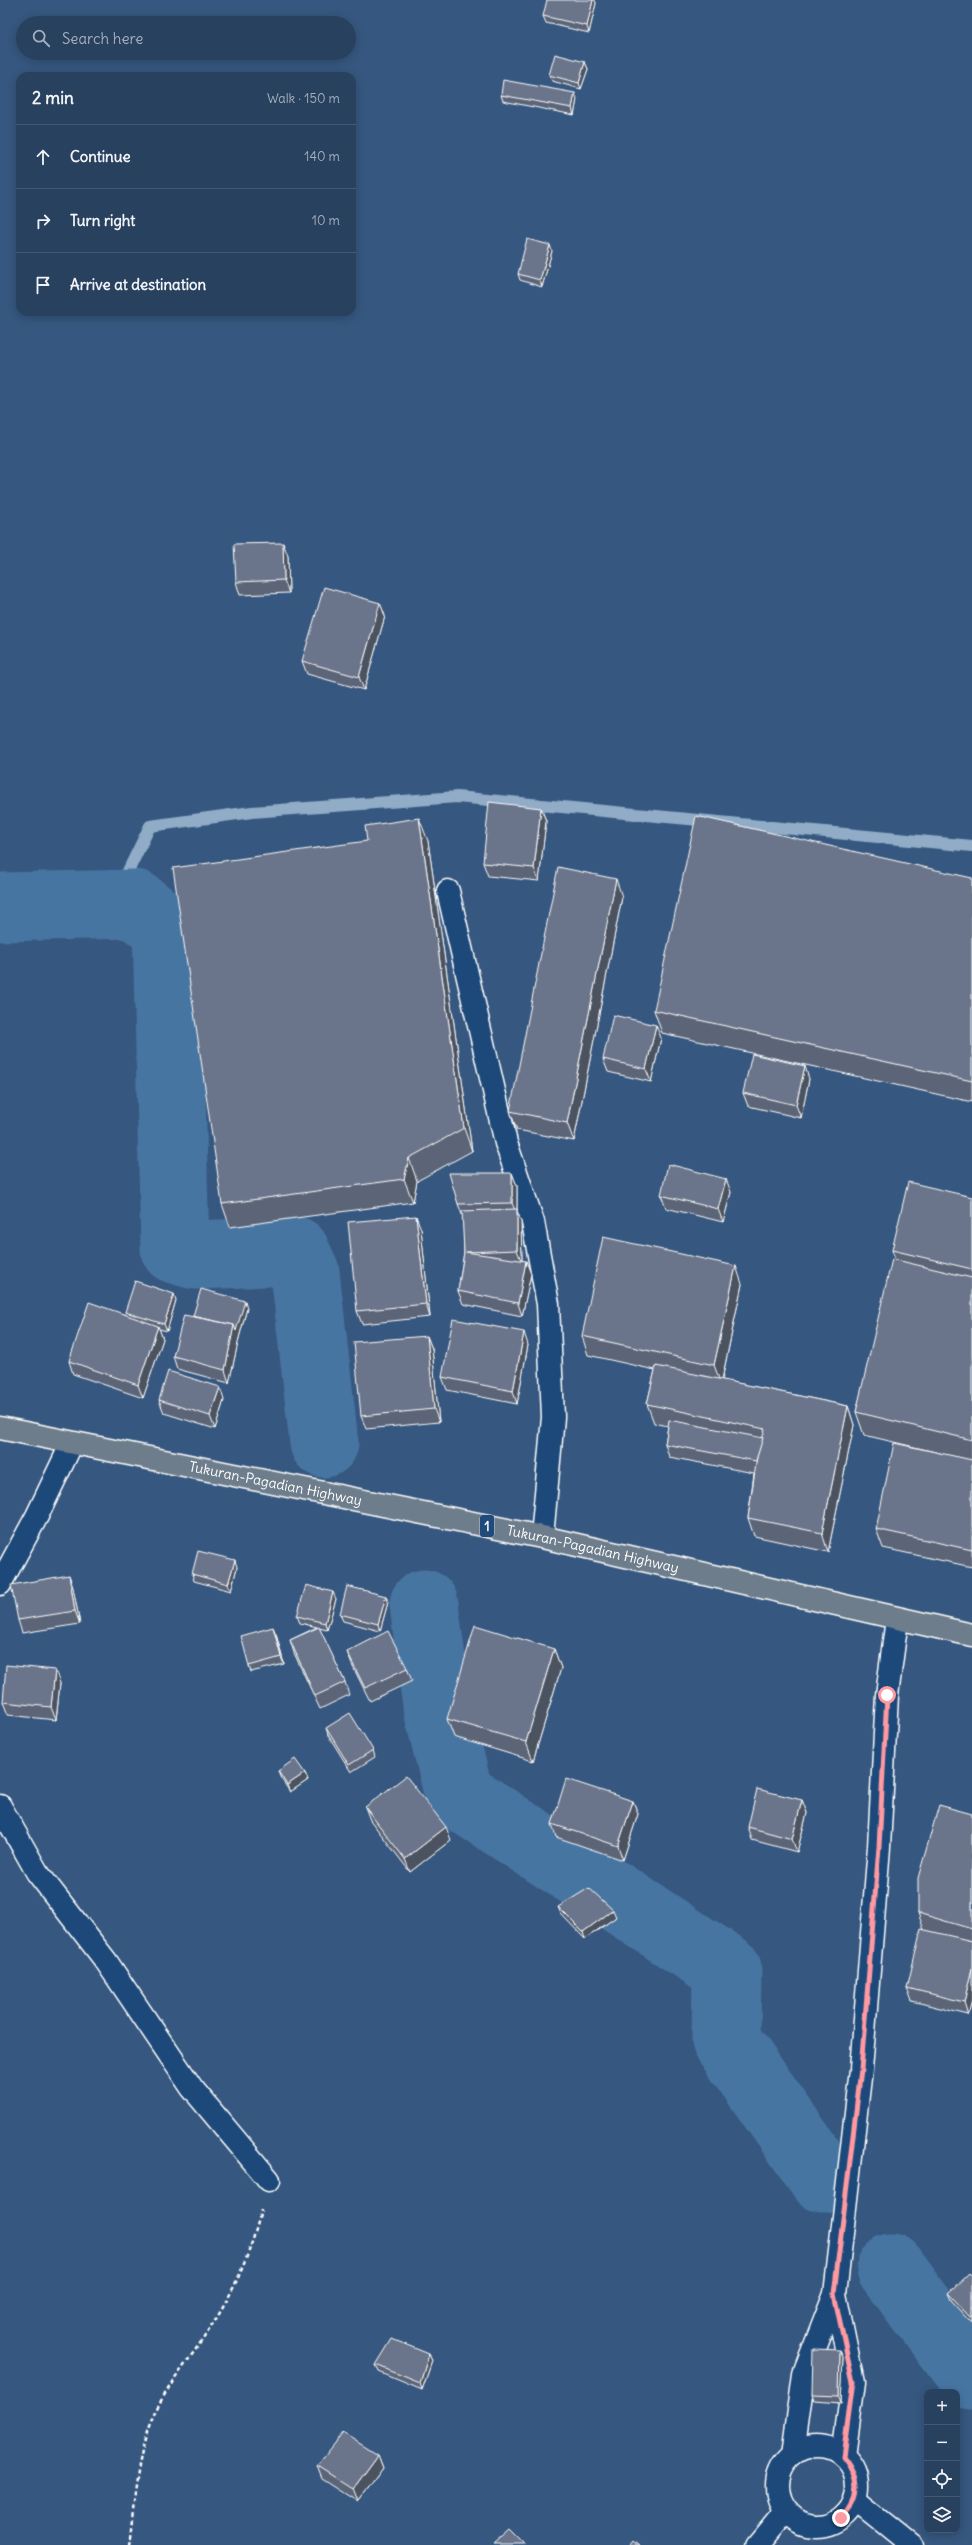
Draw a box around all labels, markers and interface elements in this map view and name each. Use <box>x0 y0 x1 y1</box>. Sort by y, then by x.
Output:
search box <box>16 16 356 60</box>
icon: search <box>30 27 52 49</box>
text: Search here <box>62 29 143 48</box>
text: 2 min <box>32 87 74 109</box>
text: Walk · 150 m <box>267 90 340 107</box>
icon: ahead <box>32 146 54 168</box>
text: Continue <box>70 147 131 166</box>
text: 140 m <box>304 148 340 165</box>
icon: right <box>32 210 54 232</box>
text: Turn right <box>70 211 135 230</box>
text: 10 m <box>312 212 340 229</box>
icon: arrive <box>32 274 54 296</box>
text: Arrive at destination <box>70 275 206 294</box>
street label: Tukuran-Pagadian Highway <box>187 1457 364 1510</box>
road number: 1 <box>480 1515 494 1537</box>
street label: Tukuran-Pagadian Highway <box>505 1521 681 1577</box>
route start <box>878 1686 896 1704</box>
map controls <box>924 2389 960 2533</box>
button: + <box>924 2389 960 2425</box>
button: − <box>924 2425 960 2461</box>
button: locate <box>924 2461 960 2497</box>
button: layers <box>924 2497 960 2533</box>
route end <box>832 2509 850 2527</box>

